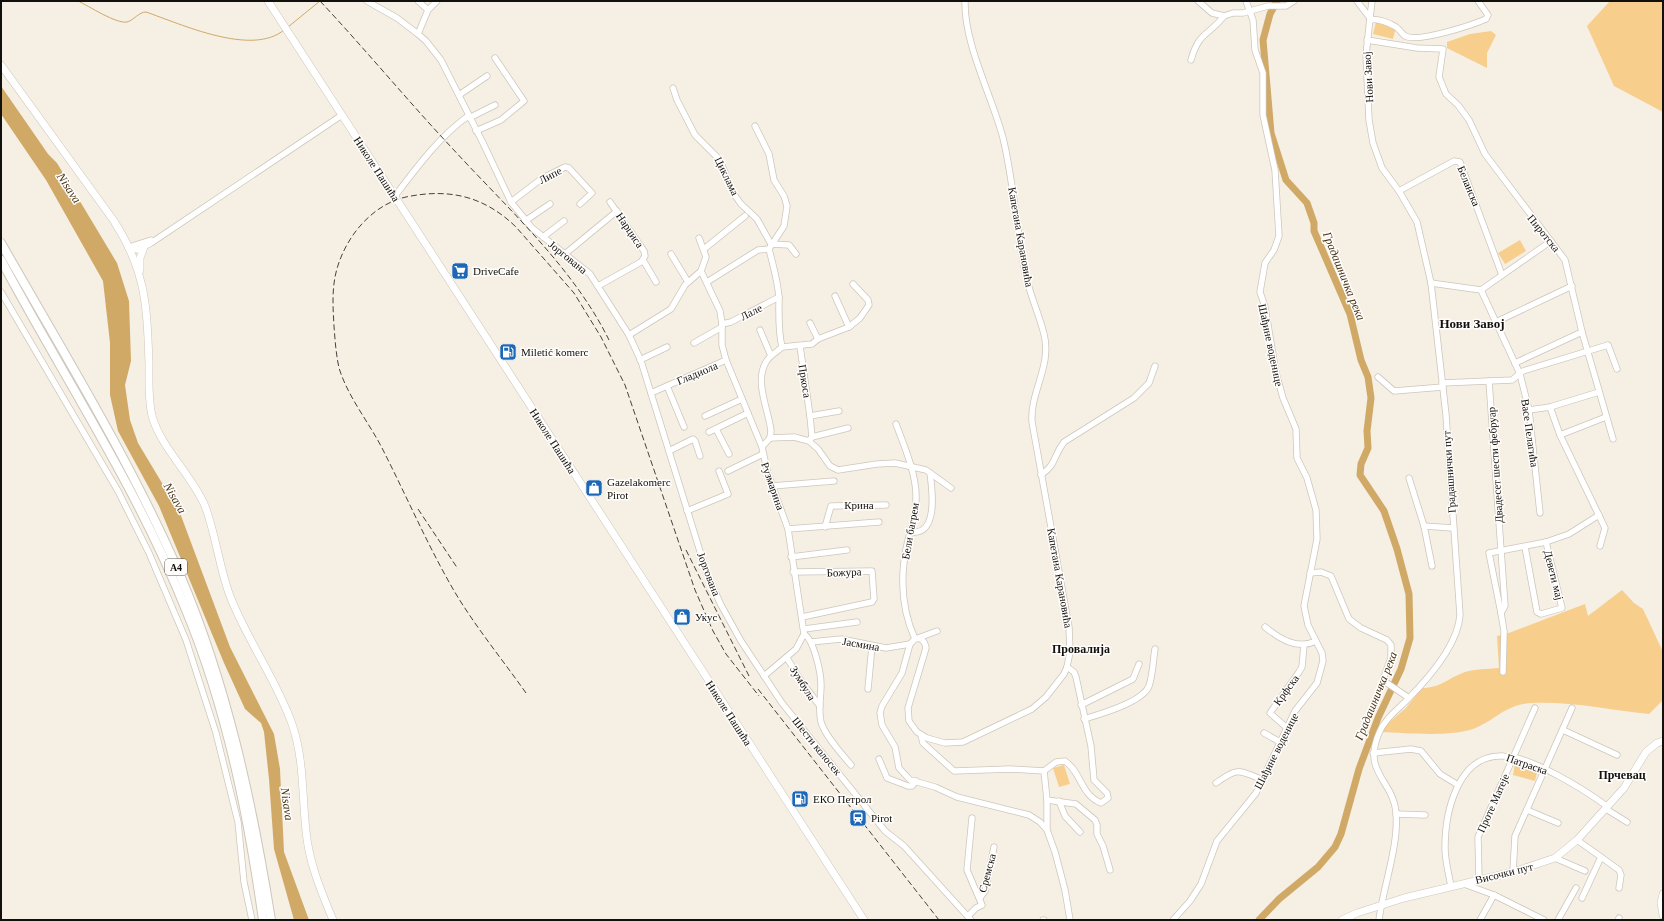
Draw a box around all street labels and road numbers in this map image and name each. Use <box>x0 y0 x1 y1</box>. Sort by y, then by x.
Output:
street label: Нови Завој <box>1361 51 1375 103</box>
street label: Николе Пашића <box>352 134 402 204</box>
street label: Циклама <box>713 155 741 197</box>
street label: Липе <box>537 164 564 186</box>
street label: Беланска <box>1455 164 1483 208</box>
street label: Капетана Карановића <box>1006 186 1036 288</box>
street label: Нарциса <box>614 210 646 250</box>
street label: Пиротска <box>1525 212 1563 254</box>
street label: Јоргована <box>546 238 590 276</box>
street label: Лале <box>738 301 764 323</box>
street label: Шађине воденице <box>1256 303 1286 387</box>
street label: Гладиола <box>675 359 719 387</box>
street label: Пркоса <box>796 363 814 399</box>
street label: Васе Пелагића <box>1519 398 1541 468</box>
street label: Николе Пашића <box>528 406 578 476</box>
street label: Двадесет шести фебруар <box>1485 406 1505 523</box>
street label: Градашнички пут <box>1440 430 1458 514</box>
street label: Рузмарина <box>759 461 787 512</box>
street label: Крина <box>844 499 874 511</box>
street label: Бели багрем <box>899 502 921 560</box>
street label: Капетана Карановића <box>1045 527 1075 629</box>
street label: Девети мај <box>1542 549 1566 601</box>
street label: Јоргована <box>695 551 723 598</box>
road number: A4 <box>165 559 187 575</box>
street label: Божура <box>826 565 862 579</box>
street label: Јасмина <box>841 635 881 653</box>
street label: Зумбула <box>788 664 818 703</box>
street label: Крфска <box>1271 672 1301 708</box>
street label: Николе Пашића <box>704 678 754 748</box>
street label: Шађине воденице <box>1252 711 1300 791</box>
street label: Шести колосек <box>790 715 844 778</box>
street label: Патраска <box>1505 751 1549 777</box>
street label: Проте Матеје <box>1475 772 1511 834</box>
street label: Сремска <box>976 852 998 894</box>
street label: Височки пут <box>1474 860 1534 886</box>

